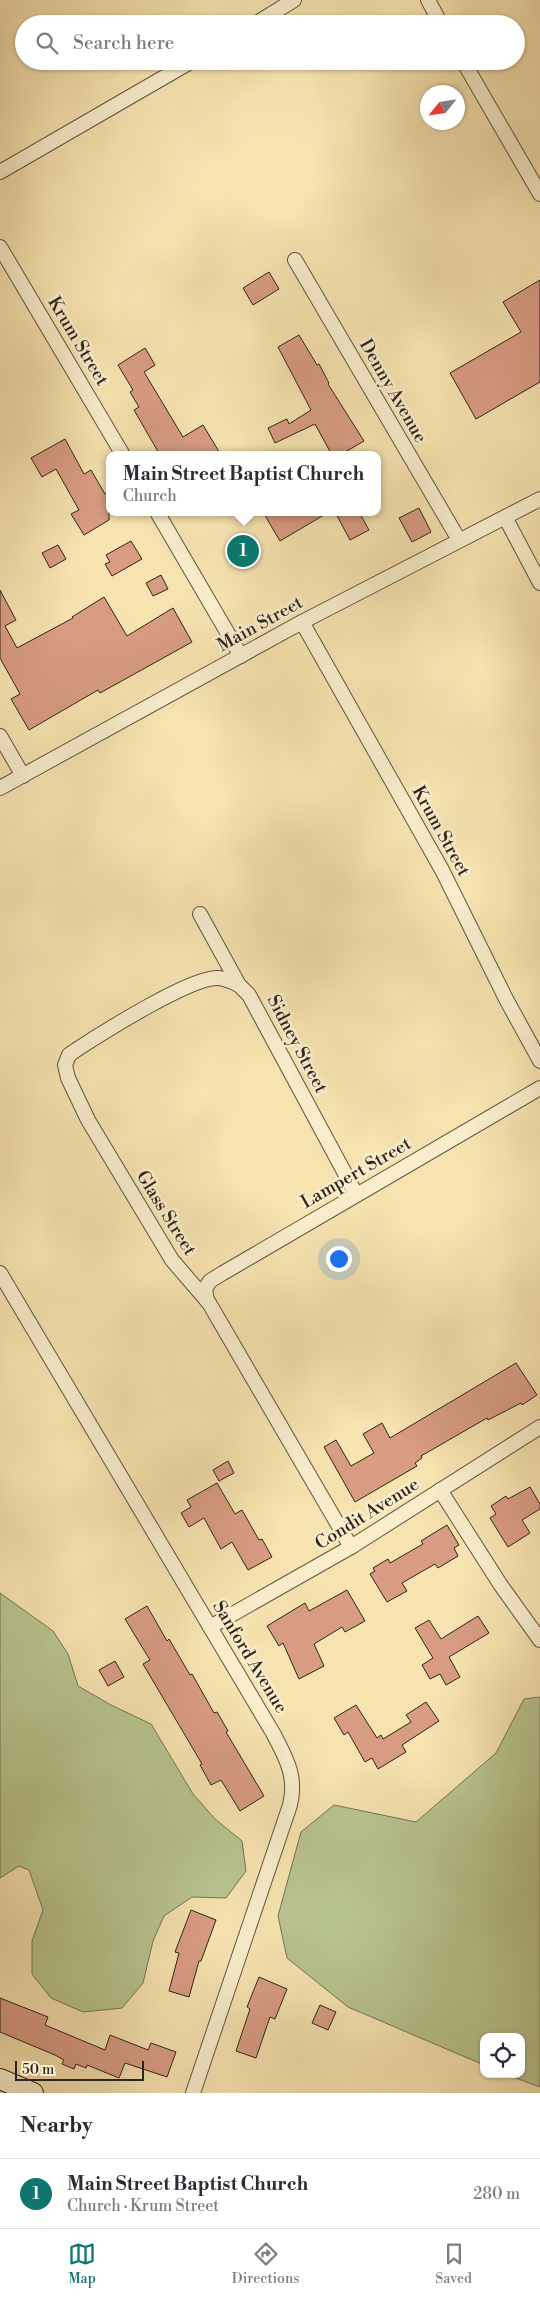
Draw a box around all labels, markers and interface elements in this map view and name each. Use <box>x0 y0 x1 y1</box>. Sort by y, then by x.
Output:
search box <box>15 15 525 70</box>
icon: search <box>33 29 61 57</box>
text: Search here <box>73 31 174 55</box>
north arrow <box>420 85 465 130</box>
street label: Krum Street <box>42 292 114 390</box>
street label: Denny Avenue <box>354 335 432 447</box>
popup <box>106 451 381 516</box>
text: Main Street Baptist Church <box>123 462 364 486</box>
text: Church <box>123 486 177 506</box>
pin: 1 <box>227 532 259 570</box>
street label: Main Street <box>213 591 307 657</box>
street label: Krum Street <box>407 782 476 881</box>
street label: Sidney Street <box>262 991 333 1097</box>
street label: Lampert Street <box>297 1132 416 1214</box>
street label: Glass Street <box>131 1166 202 1260</box>
your location <box>326 1246 352 1272</box>
street label: Condit Avenue <box>311 1473 423 1555</box>
street label: Sanford Avenue <box>207 1596 293 1718</box>
map controls <box>480 2033 525 2078</box>
button: locate <box>480 2033 525 2078</box>
scale bar <box>15 2058 144 2081</box>
text: 50 m <box>22 2061 54 2079</box>
text: Nearby <box>20 2113 93 2139</box>
text: Main Street Baptist Church <box>67 2172 308 2196</box>
text: 1 <box>32 2184 40 2204</box>
text: 280 m <box>473 2184 520 2204</box>
text: Church · Krum Street <box>67 2196 219 2216</box>
tab: Map <box>68 2240 96 2288</box>
tab: Directions <box>232 2240 299 2288</box>
tab: Saved <box>435 2240 472 2288</box>

